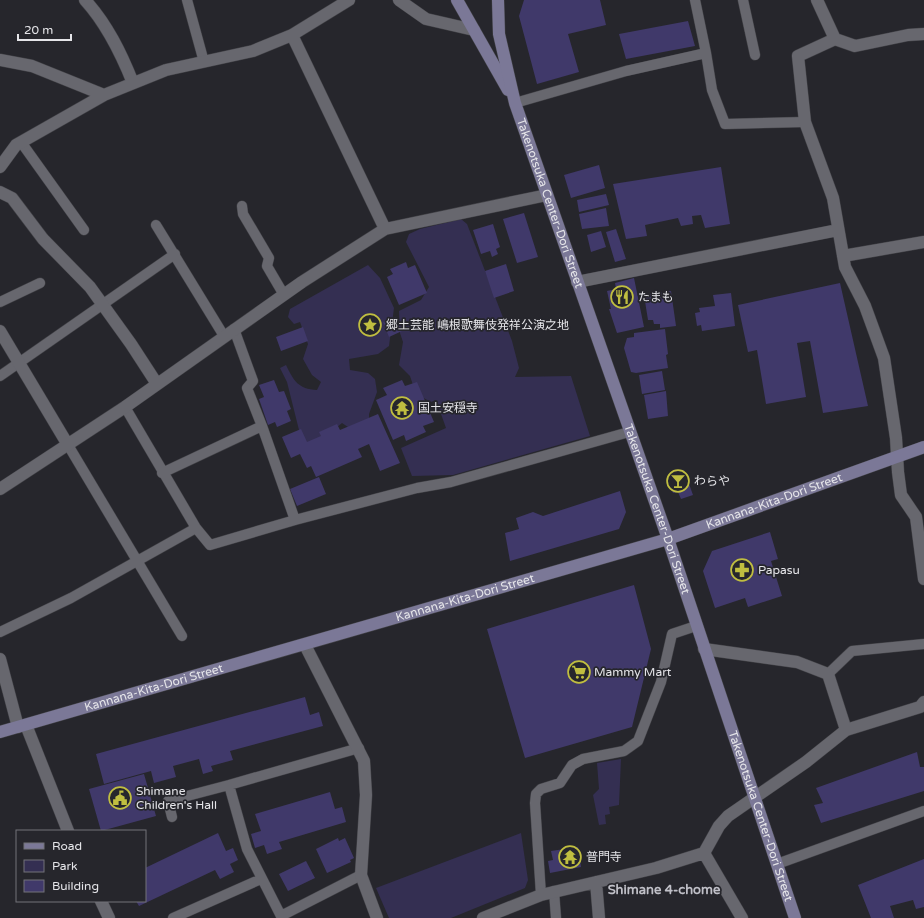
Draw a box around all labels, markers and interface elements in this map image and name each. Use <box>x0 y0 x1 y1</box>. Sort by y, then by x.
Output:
scale bar <box>18 16 71 42</box>
text: 20 m <box>24 23 53 37</box>
street label: Takenotsuka Center-Dori Street <box>514 116 587 290</box>
restaurant icon: たまも <box>609 284 635 310</box>
place label: たまも <box>638 290 674 304</box>
place icon: 郷土芸能 嶋根歌舞伎発祥公演之地 <box>357 312 383 338</box>
place label: 郷土芸能 嶋根歌舞伎発祥公演之地 <box>386 318 569 332</box>
temple icon: 国土安穏寺 <box>389 395 415 421</box>
place label: 国土安穏寺 <box>418 401 478 415</box>
street label: Takenotsuka Center-Dori Street <box>621 422 693 596</box>
bar icon: わらや <box>665 468 691 494</box>
street label: Kannana-Kita-Dori Street <box>704 470 844 532</box>
place label: わらや <box>694 474 730 488</box>
pharmacy icon: Papasu <box>729 557 755 583</box>
place label: Papasu <box>758 563 800 577</box>
street label: Kannana-Kita-Dori Street <box>394 571 536 624</box>
supermarket icon: Mammy Mart <box>566 659 592 685</box>
street label: Kannana-Kita-Dori Street <box>83 661 225 714</box>
place label: Mammy Mart <box>594 665 672 679</box>
street label: Takenotsuka Center-Dori Street <box>726 729 796 903</box>
place label: Shimane Children's Hall <box>136 784 217 812</box>
public building icon: Shimane Children's Hall <box>107 785 133 811</box>
legend <box>16 830 146 902</box>
text: Road <box>52 839 82 853</box>
temple icon: 普門寺 <box>557 844 583 870</box>
place label: 普門寺 <box>586 850 622 864</box>
text: Park <box>52 859 78 873</box>
text: Building <box>52 879 99 893</box>
district label: Shimane 4-chome <box>608 882 721 898</box>

